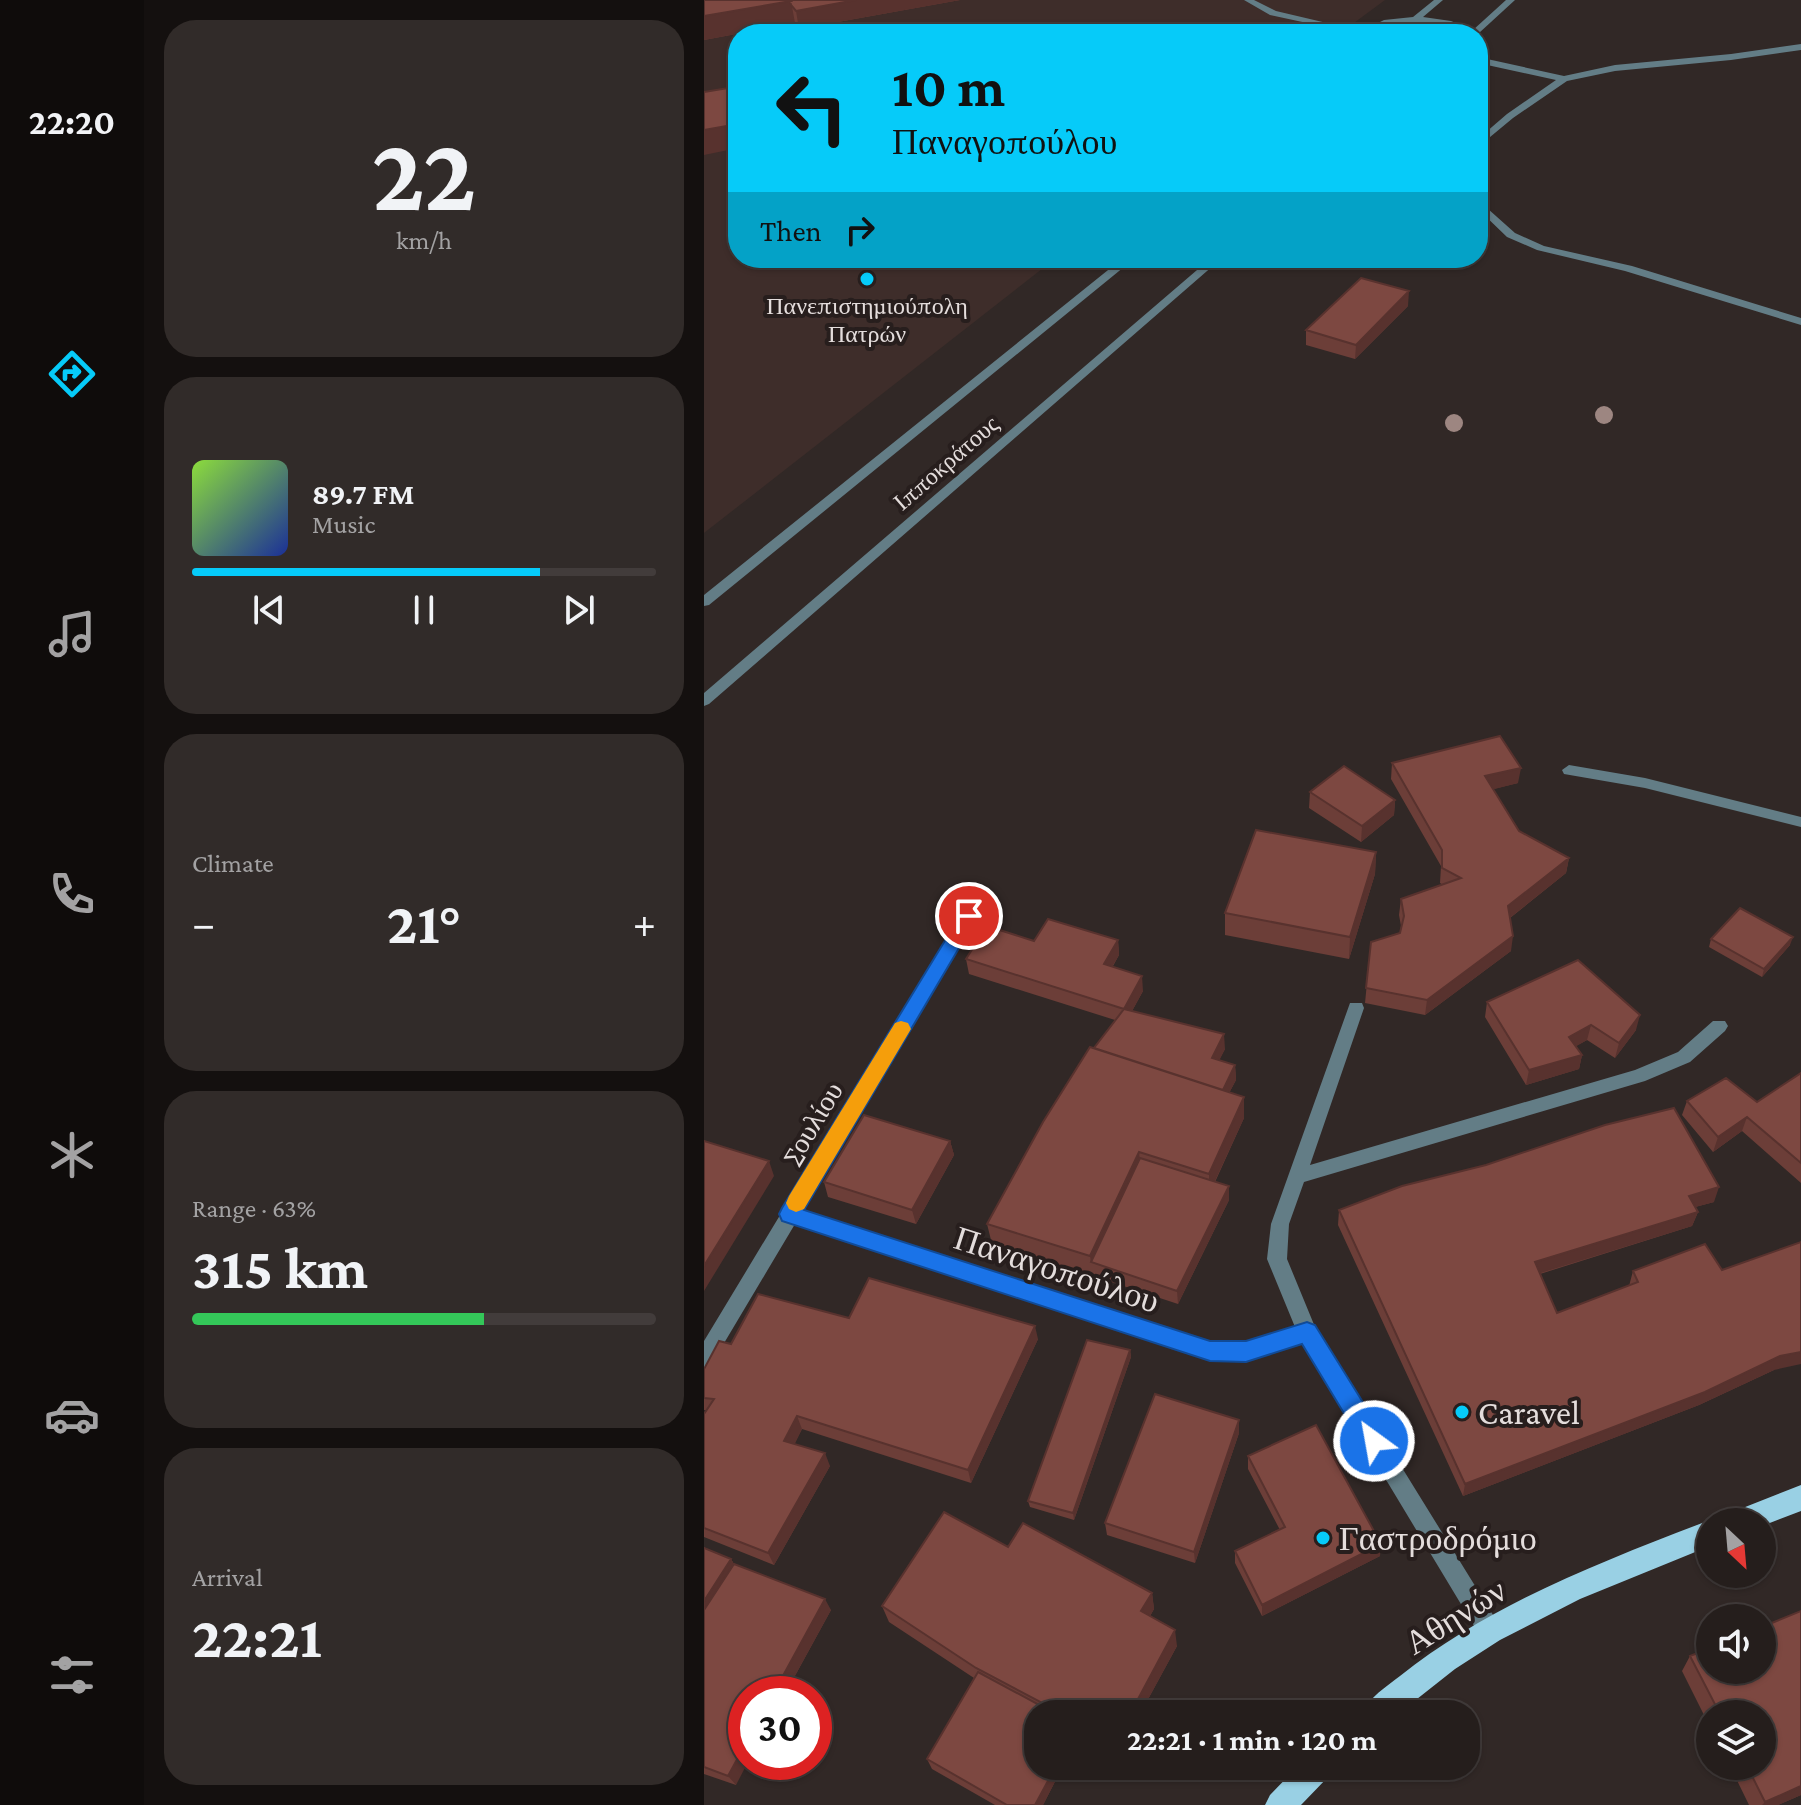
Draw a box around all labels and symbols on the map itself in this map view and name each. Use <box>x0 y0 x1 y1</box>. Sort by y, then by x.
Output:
marker: Πανεπιστημιούπολη Πατρών <box>858 270 876 288</box>
place label: Πανεπιστημιούπολη Πατρών <box>766 292 968 347</box>
street label: Ιπποκράτους <box>888 410 1004 515</box>
pin <box>935 882 1003 950</box>
street label: Σουλίου <box>776 1077 849 1170</box>
street label: Παναγοπούλου <box>950 1219 1164 1320</box>
place label: Caravel <box>1478 1394 1580 1431</box>
position arrow <box>1332 1399 1416 1483</box>
marker: Caravel <box>1453 1403 1471 1421</box>
north arrow <box>1696 1508 1776 1588</box>
place label: Γαστροδρόμιο <box>1339 1520 1537 1558</box>
marker: Γαστροδρόμιο <box>1314 1529 1332 1547</box>
street label: Αθηνών <box>1398 1571 1512 1662</box>
speed limit sign: 30 <box>728 1676 832 1780</box>

